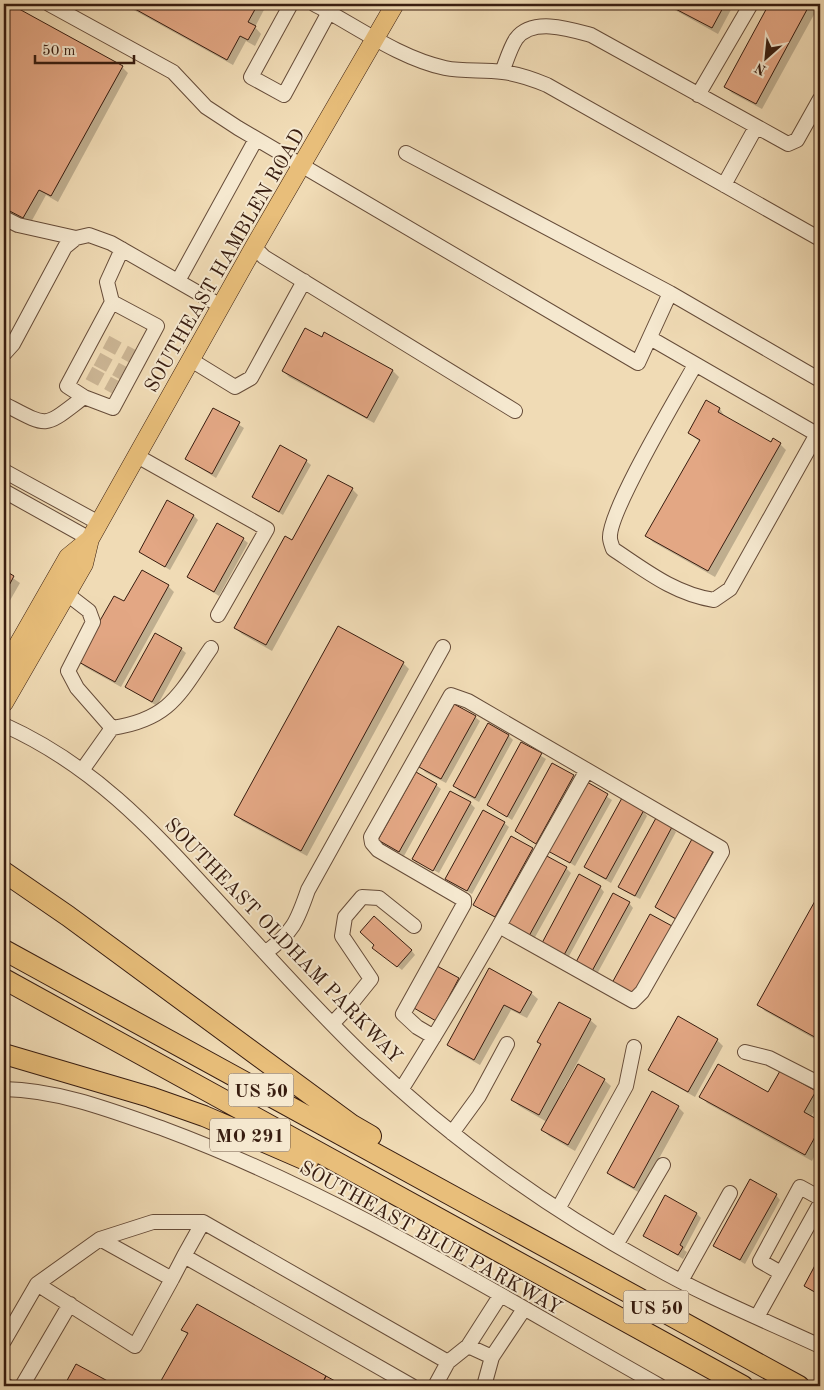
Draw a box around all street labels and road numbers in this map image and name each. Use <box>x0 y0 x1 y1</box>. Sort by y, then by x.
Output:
street label: SOUTHEAST HAMBLEN ROAD <box>142 126 310 396</box>
street label: SOUTHEAST OLDHAM PARKWAY <box>160 815 405 1068</box>
road number: US 50 <box>228 1074 294 1106</box>
road number: MO 291 <box>210 1118 290 1152</box>
street label: SOUTHEAST BLUE PARKWAY <box>295 1158 565 1320</box>
road number: US 50 <box>624 1290 688 1324</box>

